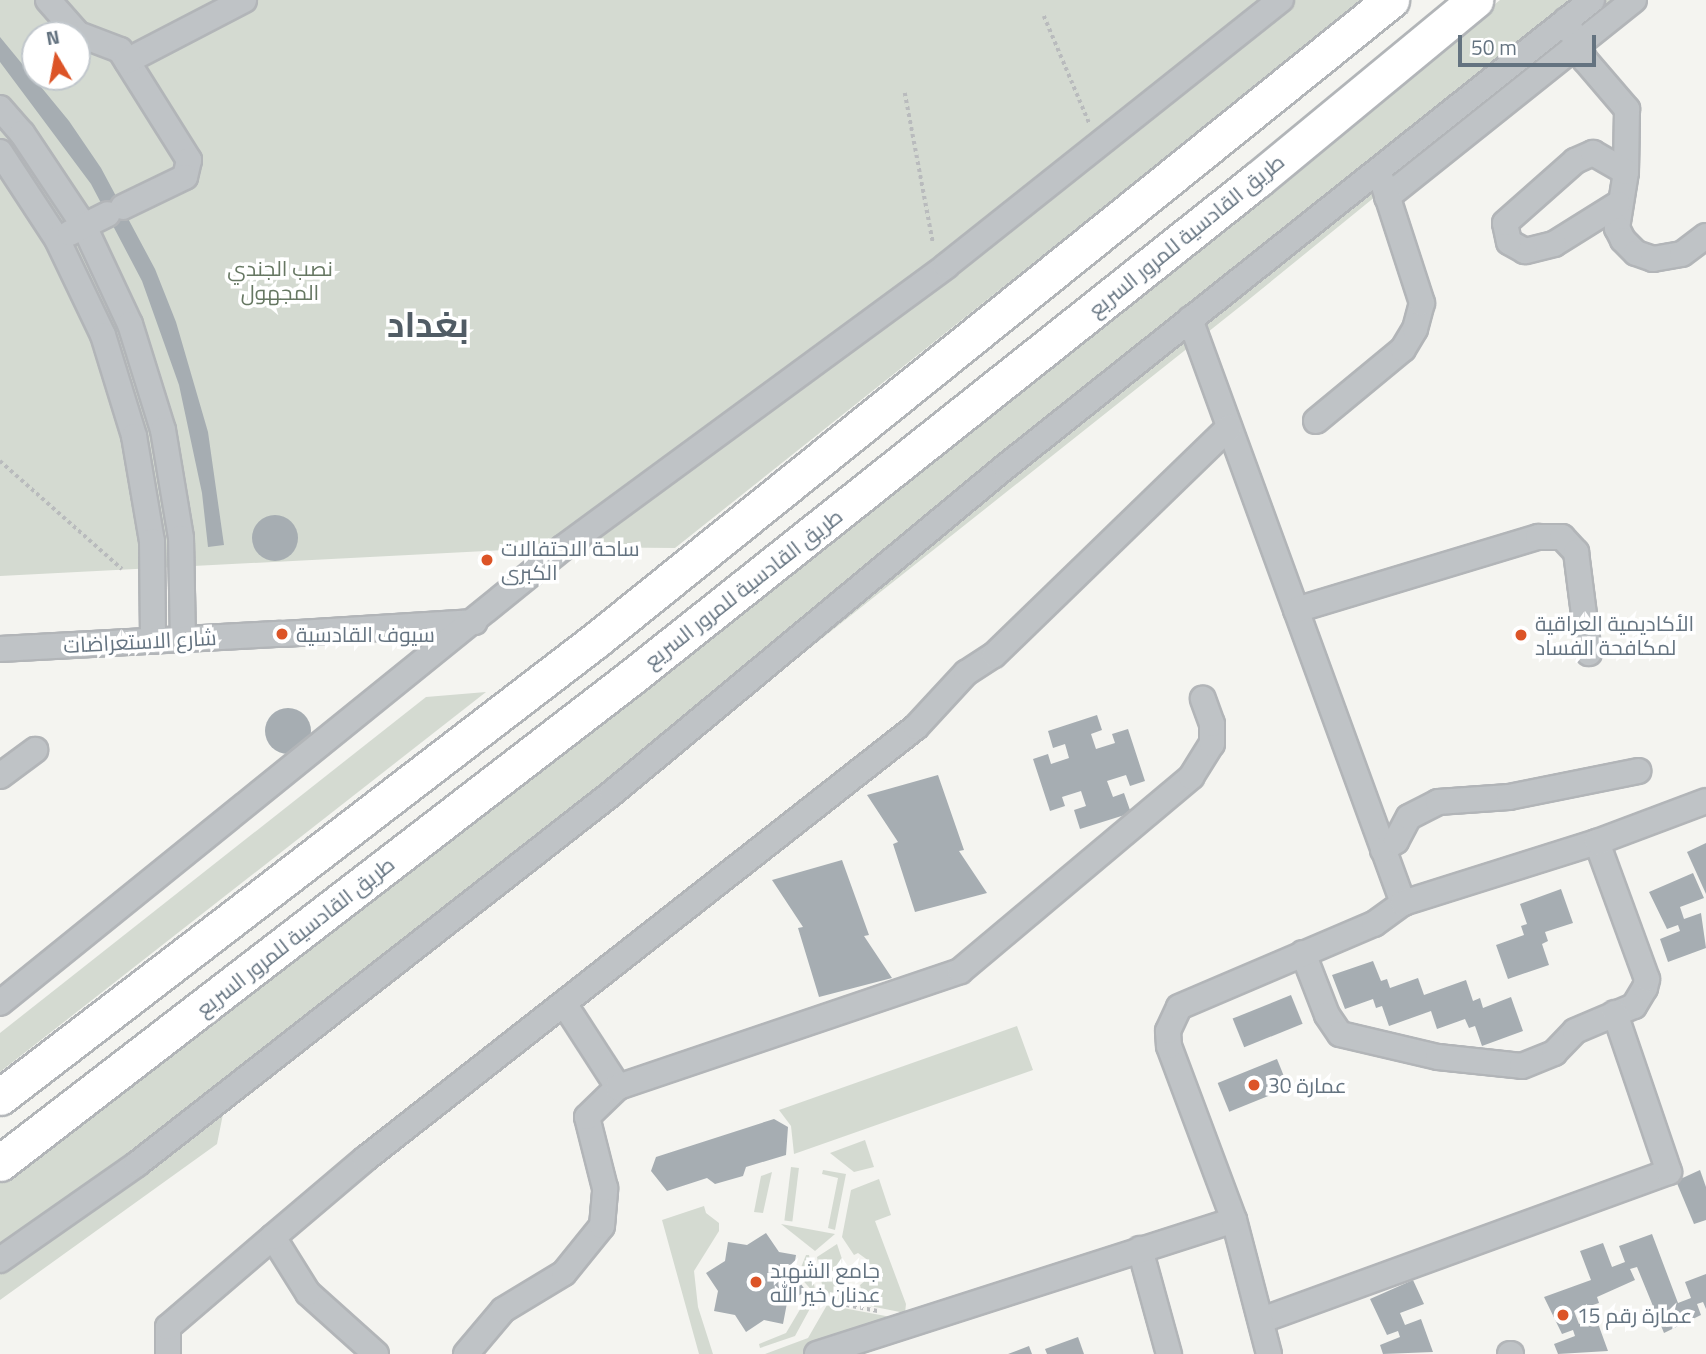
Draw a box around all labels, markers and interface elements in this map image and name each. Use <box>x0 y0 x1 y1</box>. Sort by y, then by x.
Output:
north arrow <box>21 21 91 91</box>
text: N <box>44 21 62 52</box>
scale bar <box>1461 21 1599 65</box>
text: 50 m <box>1471 31 1517 63</box>
street label: طريق القادسية للمرور السريع <box>1083 148 1289 322</box>
park label: نصب الجندي المجهول <box>227 255 333 305</box>
district label: بغداد <box>387 303 469 345</box>
street label: طريق القادسية للمرور السريع <box>639 503 847 673</box>
place label: ساحة الاحتفالات الكبرى <box>501 535 640 585</box>
marker: ساحة الاحتفالات الكبرى <box>479 552 495 568</box>
place label: الأكاديمية العراقية لمكافحة الفساد <box>1535 610 1694 660</box>
place label: سيوف القادسية <box>296 621 435 647</box>
street label: شارع الاستعراضات <box>63 624 217 658</box>
marker: سيوف القادسية <box>274 626 290 642</box>
marker: الأكاديمية العراقية لمكافحة الفساد <box>1513 627 1529 643</box>
street label: طريق القادسية للمرور السريع <box>191 851 399 1021</box>
place label: عمارة 30 <box>1268 1072 1347 1098</box>
marker: عمارة 30 <box>1246 1077 1262 1093</box>
place label: جامع الشهيد عدنان خير الله <box>770 1257 881 1307</box>
marker: جامع الشهيد عدنان خير الله <box>748 1274 764 1290</box>
place label: عمارة رقم 15 <box>1577 1302 1692 1328</box>
marker: عمارة رقم 15 <box>1555 1307 1571 1323</box>

